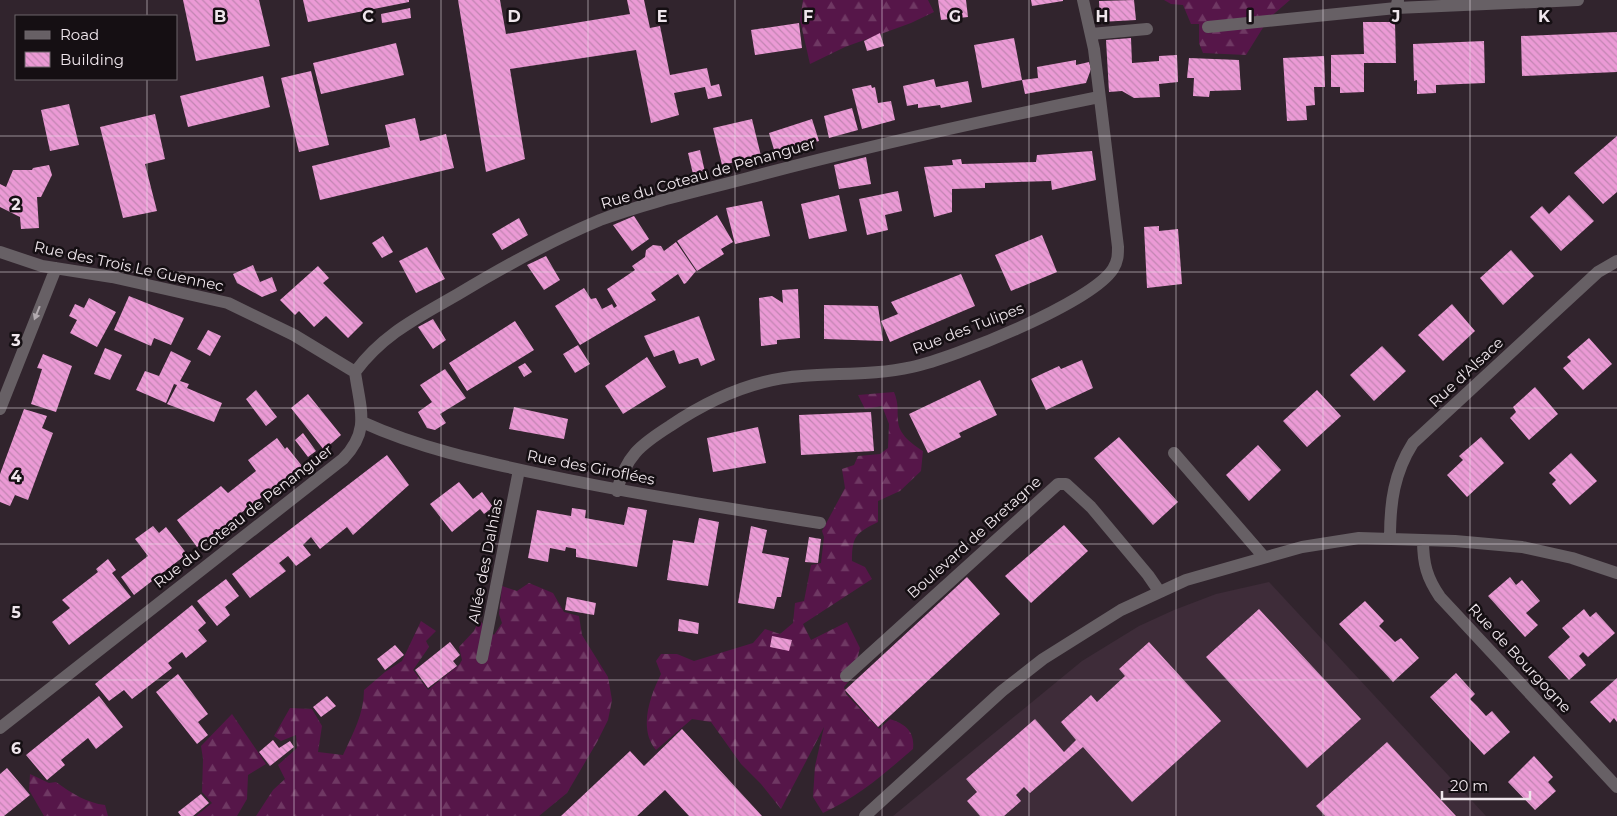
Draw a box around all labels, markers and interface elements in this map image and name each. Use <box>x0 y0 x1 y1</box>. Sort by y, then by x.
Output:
text: B <box>214 7 226 26</box>
text: C <box>362 7 374 26</box>
text: D <box>507 7 521 26</box>
text: E <box>657 7 667 26</box>
text: F <box>803 7 813 26</box>
text: G <box>949 7 961 26</box>
text: H <box>1096 7 1108 26</box>
text: I <box>1247 7 1253 26</box>
text: J <box>1391 7 1400 26</box>
text: K <box>1538 7 1551 26</box>
legend <box>15 15 178 80</box>
text: Road <box>60 25 99 44</box>
text: Building <box>60 50 124 69</box>
street label: Rue du Coteau de Penanguer <box>598 133 818 213</box>
text: 2 <box>11 195 21 214</box>
street label: Rue des Trois Le Guennec <box>32 237 226 295</box>
street label: Rue des Tulipes <box>910 298 1026 358</box>
one-way arrow <box>33 306 41 321</box>
text: 3 <box>10 331 21 350</box>
street label: Rue d'Alsace <box>1425 333 1507 411</box>
street label: Rue du Coteau de Penanguer <box>149 440 337 592</box>
street label: Rue des Giroflées <box>525 445 657 489</box>
text: 4 <box>10 467 22 486</box>
street label: Boulevard de Bretagne <box>903 472 1045 602</box>
street label: Allée des Dalhias <box>464 497 506 625</box>
street label: Rue de Bourgogne <box>1464 599 1576 717</box>
text: 5 <box>11 603 21 622</box>
text: 6 <box>11 739 21 758</box>
scale bar <box>1442 768 1530 800</box>
text: 20 m <box>1450 776 1488 795</box>

